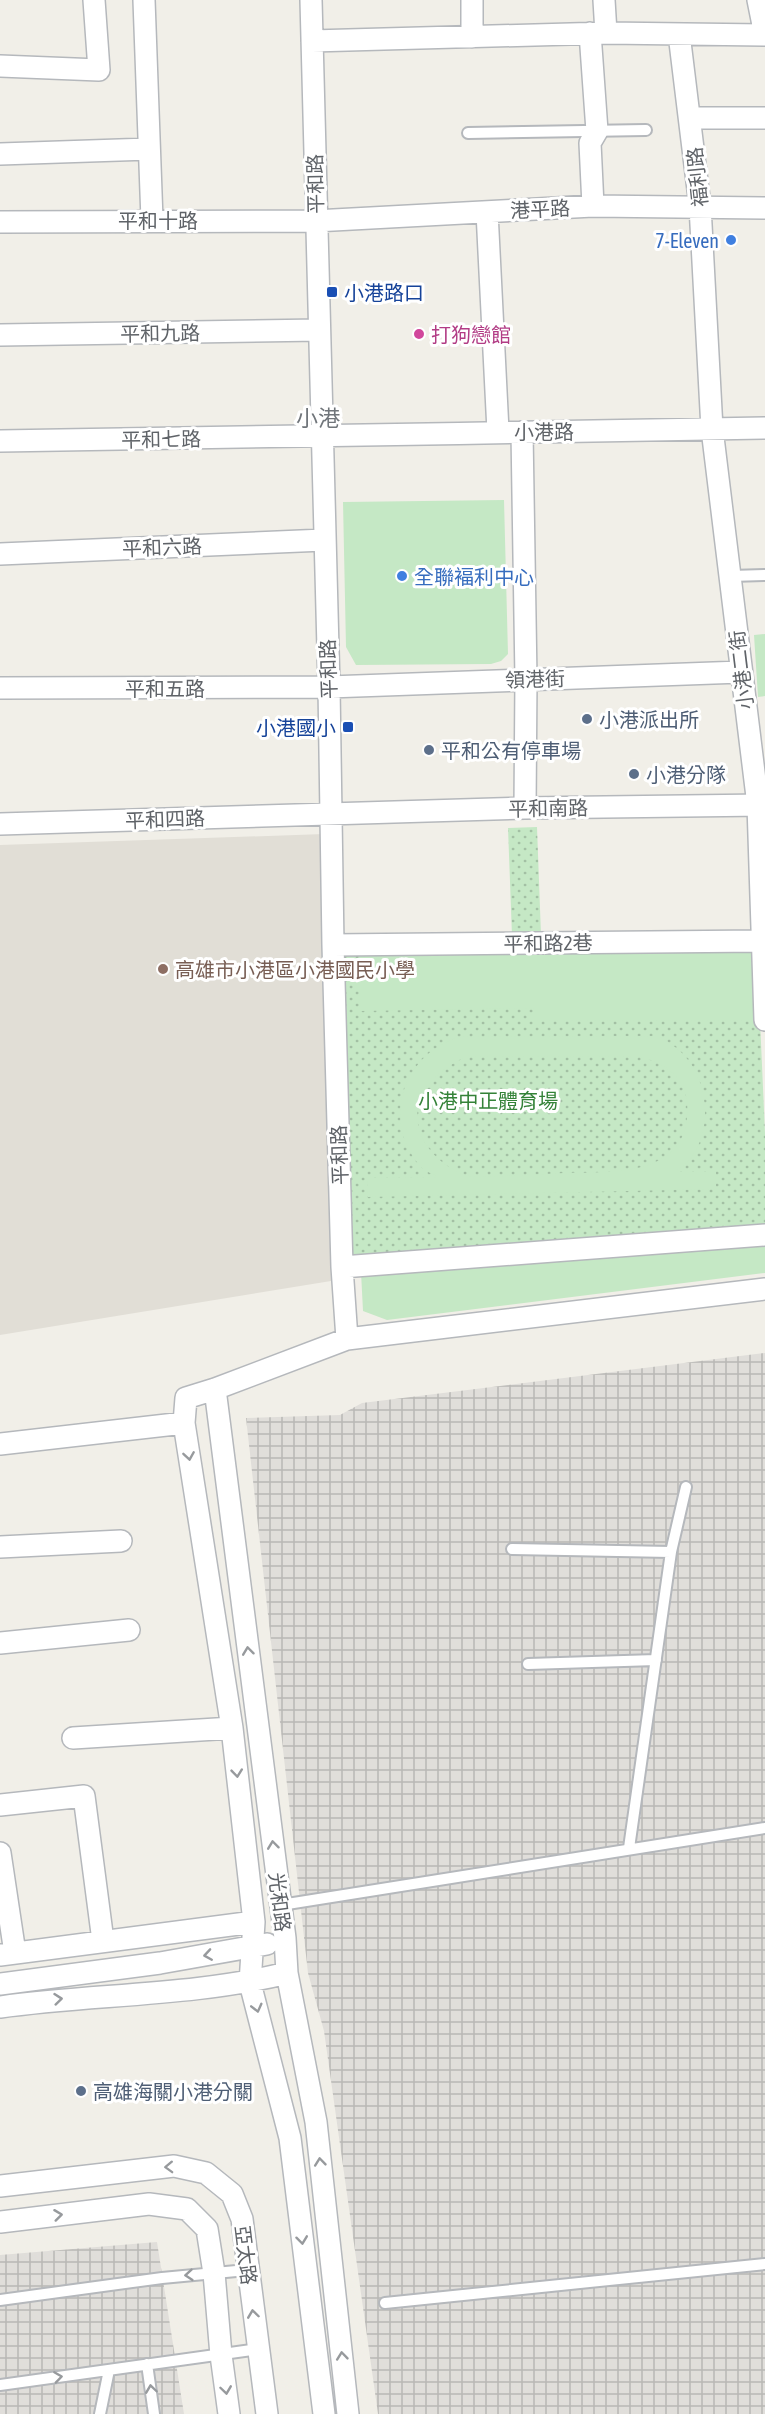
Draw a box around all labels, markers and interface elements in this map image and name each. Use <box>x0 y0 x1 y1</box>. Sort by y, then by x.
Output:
street label: 福利路 <box>682 146 712 208</box>
street label: 平和路 <box>303 154 327 214</box>
street label: 港平路 <box>509 196 571 222</box>
street label: 平和十路 <box>118 209 198 232</box>
place label: 7-Eleven <box>655 229 719 252</box>
marker: 7-Eleven <box>724 233 738 247</box>
place label: 小港路口 <box>344 281 424 304</box>
marker: 小港路口 <box>325 285 339 299</box>
street label: 平和九路 <box>120 321 200 345</box>
place label: 打狗戀館 <box>431 323 511 346</box>
marker: 打狗戀館 <box>412 327 426 341</box>
district label: 小港 <box>296 405 340 431</box>
street label: 小港路 <box>514 420 574 443</box>
street label: 平和七路 <box>121 427 201 451</box>
street label: 平和六路 <box>122 534 202 560</box>
place label: 全聯褔利中心 <box>414 565 534 588</box>
marker: 全聯褔利中心 <box>395 569 409 583</box>
street label: 小港二街 <box>725 629 757 711</box>
street label: 平和路 <box>315 639 341 699</box>
street label: 領港街 <box>505 666 565 692</box>
street label: 平和五路 <box>125 677 205 700</box>
place label: 小港派出所 <box>599 708 699 731</box>
marker: 小港派出所 <box>580 712 594 726</box>
place label: 小港國小 <box>256 716 336 739</box>
marker: 小港國小 <box>341 720 355 734</box>
place label: 平和公有停車場 <box>441 739 581 762</box>
marker: 平和公有停車場 <box>422 743 436 757</box>
place label: 小港分隊 <box>646 763 726 786</box>
marker: 小港分隊 <box>627 767 641 781</box>
street label: 平和南路 <box>508 796 588 820</box>
street label: 平和四路 <box>125 806 205 832</box>
street label: 平和路2巷 <box>503 931 593 955</box>
place label: 高雄市小港區小港國民小學 <box>175 958 415 981</box>
marker: 高雄市小港區小港國民小學 <box>156 962 170 976</box>
park label: 小港中正體育場 <box>418 1089 558 1112</box>
street label: 平和路 <box>326 1125 352 1185</box>
one-way arrow <box>182 1450 195 1460</box>
one-way arrow <box>243 1647 255 1656</box>
one-way arrow <box>230 1769 243 1778</box>
one-way arrow <box>267 1840 280 1849</box>
street label: 光和路 <box>265 1871 295 1933</box>
one-way arrow <box>203 1949 212 1961</box>
one-way arrow <box>53 1994 63 2006</box>
one-way arrow <box>249 2003 262 2013</box>
place label: 高雄海關小港分關 <box>93 2080 253 2103</box>
marker: 高雄海關小港分關 <box>74 2084 88 2098</box>
one-way arrow <box>314 2158 327 2167</box>
one-way arrow <box>164 2161 173 2174</box>
one-way arrow <box>53 2210 63 2222</box>
street label: 亞太路 <box>231 2224 261 2286</box>
one-way arrow <box>296 2236 308 2245</box>
one-way arrow <box>184 2268 193 2281</box>
one-way arrow <box>248 2310 260 2319</box>
one-way arrow <box>336 2351 349 2360</box>
one-way arrow <box>53 2372 63 2384</box>
one-way arrow <box>145 2384 157 2394</box>
one-way arrow <box>219 2386 231 2395</box>

